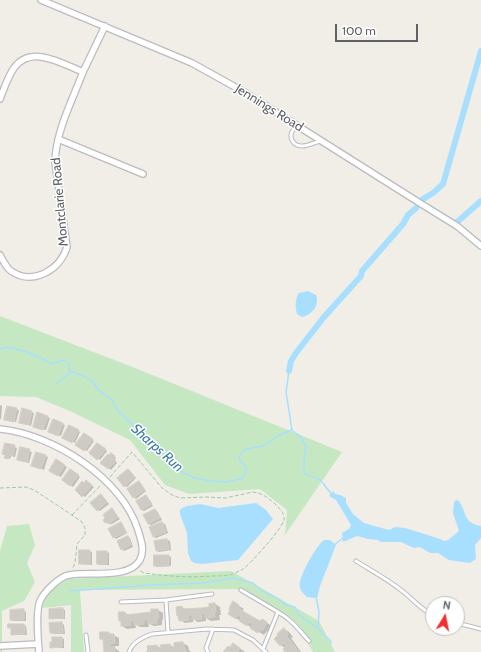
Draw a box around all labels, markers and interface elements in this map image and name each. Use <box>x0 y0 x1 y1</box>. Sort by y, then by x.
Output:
scale bar <box>337 16 420 42</box>
text: 100 m <box>342 23 376 38</box>
street label: Jennings Road <box>232 81 306 135</box>
street label: Montclarie Road <box>48 157 72 247</box>
water label: Sharps Run <box>128 420 186 476</box>
north arrow <box>425 596 465 636</box>
text: N <box>442 598 452 613</box>

